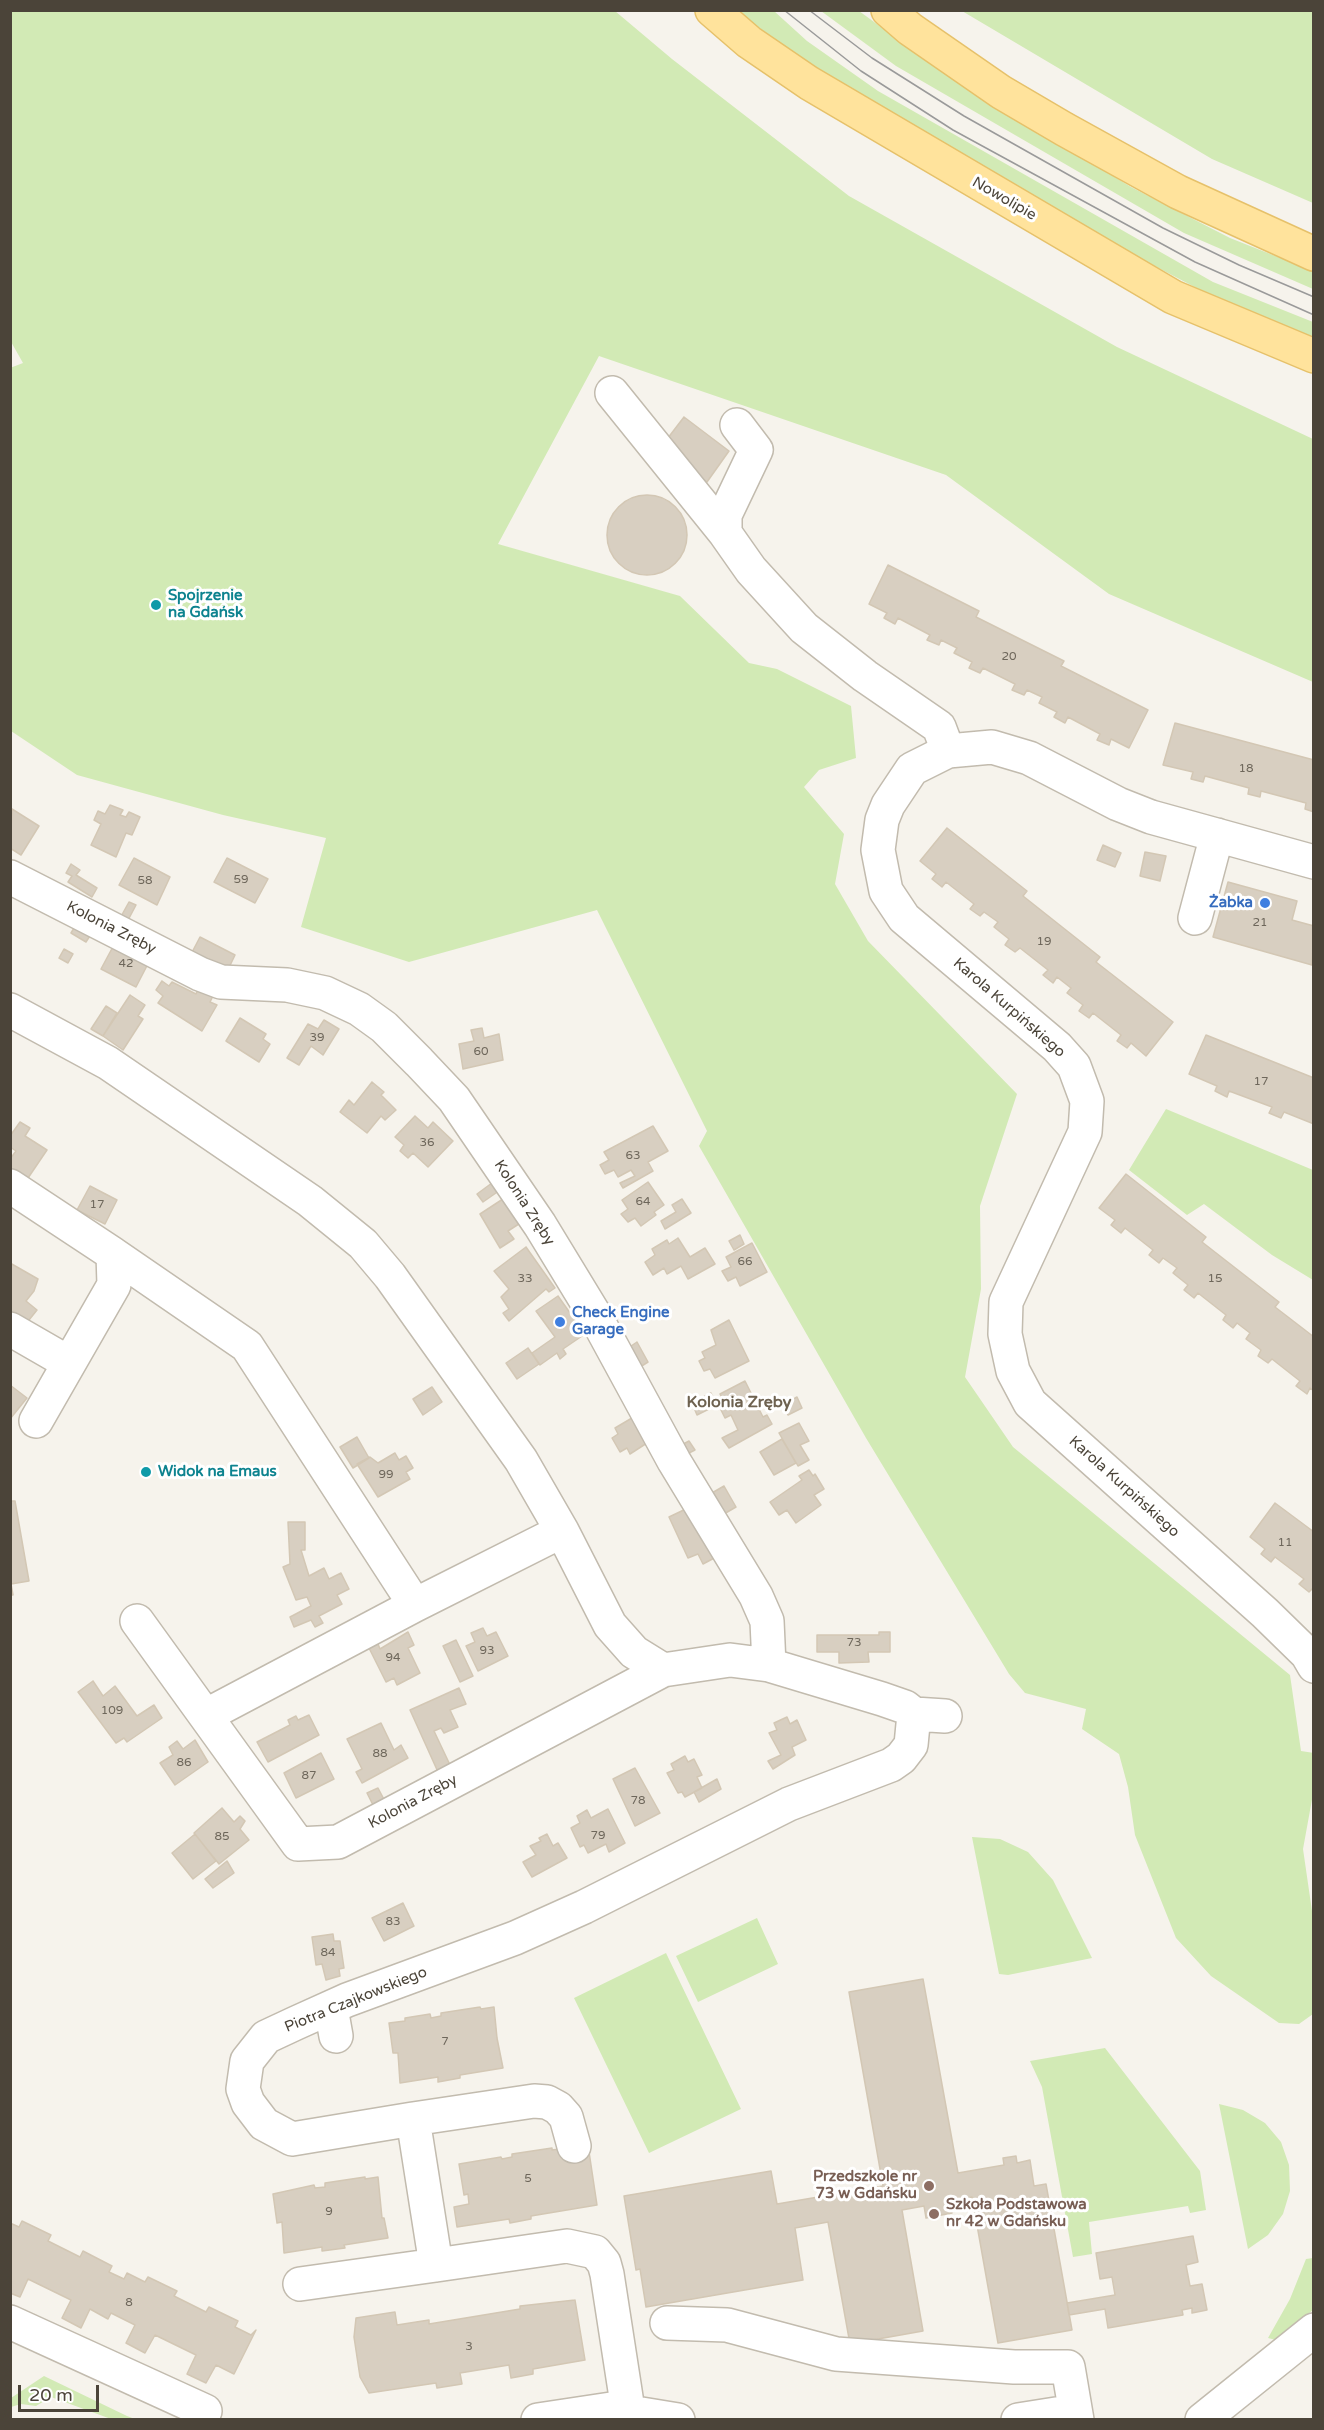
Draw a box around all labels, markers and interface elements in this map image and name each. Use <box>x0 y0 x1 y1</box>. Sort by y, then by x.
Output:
street label: Nowolipie <box>969 173 1039 225</box>
place label: Spojrzenie na Gdańsk <box>168 587 243 622</box>
marker: Spojrzenie na Gdańsk <box>149 598 163 612</box>
house number: 20 <box>1001 650 1017 664</box>
house number: 18 <box>1238 762 1254 776</box>
house number: 59 <box>233 873 249 887</box>
house number: 58 <box>137 874 153 888</box>
place label: Żabka <box>1209 894 1253 912</box>
marker: Żabka <box>1258 896 1272 910</box>
street label: Kolonia Zręby <box>63 898 159 958</box>
house number: 21 <box>1252 916 1268 930</box>
house number: 19 <box>1036 935 1052 949</box>
street label: Karola Kurpińskiego <box>949 954 1069 1062</box>
house number: 42 <box>118 957 134 971</box>
house number: 39 <box>309 1031 325 1045</box>
house number: 60 <box>473 1045 489 1059</box>
house number: 17 <box>1253 1075 1269 1089</box>
house number: 36 <box>419 1136 435 1150</box>
house number: 63 <box>625 1149 641 1163</box>
street label: Kolonia Zręby <box>490 1157 558 1249</box>
house number: 64 <box>635 1195 651 1209</box>
house number: 17 <box>89 1198 105 1212</box>
house number: 66 <box>737 1255 753 1269</box>
house number: 33 <box>517 1272 533 1286</box>
house number: 15 <box>1207 1272 1223 1286</box>
place label: Check Engine Garage <box>572 1304 670 1339</box>
marker: Check Engine Garage <box>553 1315 567 1329</box>
district label: Kolonia Zręby <box>687 1393 791 1413</box>
street label: Karola Kurpińskiego <box>1065 1433 1183 1541</box>
place label: Widok na Emaus <box>158 1463 277 1481</box>
marker: Widok na Emaus <box>139 1465 153 1479</box>
house number: 99 <box>378 1468 394 1482</box>
house number: 11 <box>1277 1536 1293 1550</box>
house number: 73 <box>846 1636 862 1650</box>
house number: 93 <box>479 1644 495 1658</box>
house number: 94 <box>385 1651 401 1665</box>
house number: 109 <box>101 1704 123 1718</box>
house number: 88 <box>372 1747 388 1761</box>
house number: 86 <box>176 1756 192 1770</box>
house number: 87 <box>301 1769 317 1783</box>
street label: Kolonia Zręby <box>365 1771 461 1833</box>
house number: 78 <box>630 1794 646 1808</box>
house number: 79 <box>590 1829 606 1843</box>
house number: 85 <box>214 1830 230 1844</box>
house number: 83 <box>385 1915 401 1929</box>
house number: 84 <box>320 1946 336 1960</box>
street label: Piotra Czajkowskiego <box>282 1963 430 2037</box>
house number: 7 <box>441 2035 449 2049</box>
place label: Przedszkole nr 73 w Gdańsku <box>813 2168 917 2203</box>
house number: 5 <box>524 2172 532 2186</box>
marker: Przedszkole nr 73 w Gdańsku <box>922 2179 936 2193</box>
place label: Szkoła Podstawowa nr 42 w Gdańsku <box>946 2196 1087 2231</box>
house number: 9 <box>325 2205 333 2219</box>
marker: Szkoła Podstawowa nr 42 w Gdańsku <box>927 2207 941 2221</box>
house number: 8 <box>125 2296 133 2310</box>
house number: 3 <box>465 2340 473 2354</box>
scale bar <box>21 2373 102 2411</box>
text: 20 m <box>29 2384 73 2406</box>

